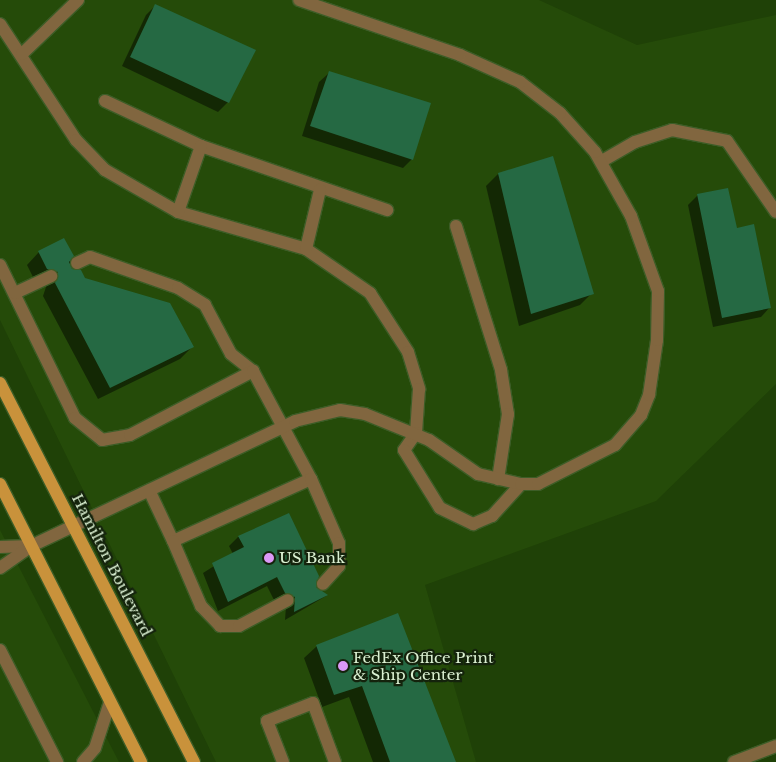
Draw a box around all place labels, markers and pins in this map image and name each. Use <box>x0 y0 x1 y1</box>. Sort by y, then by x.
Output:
place label: US Bank <box>279 549 345 567</box>
marker: US Bank <box>263 552 275 564</box>
place label: FedEx Office Print & Ship Center <box>353 648 494 683</box>
marker: FedEx Office Print & Ship Center <box>337 660 349 672</box>

